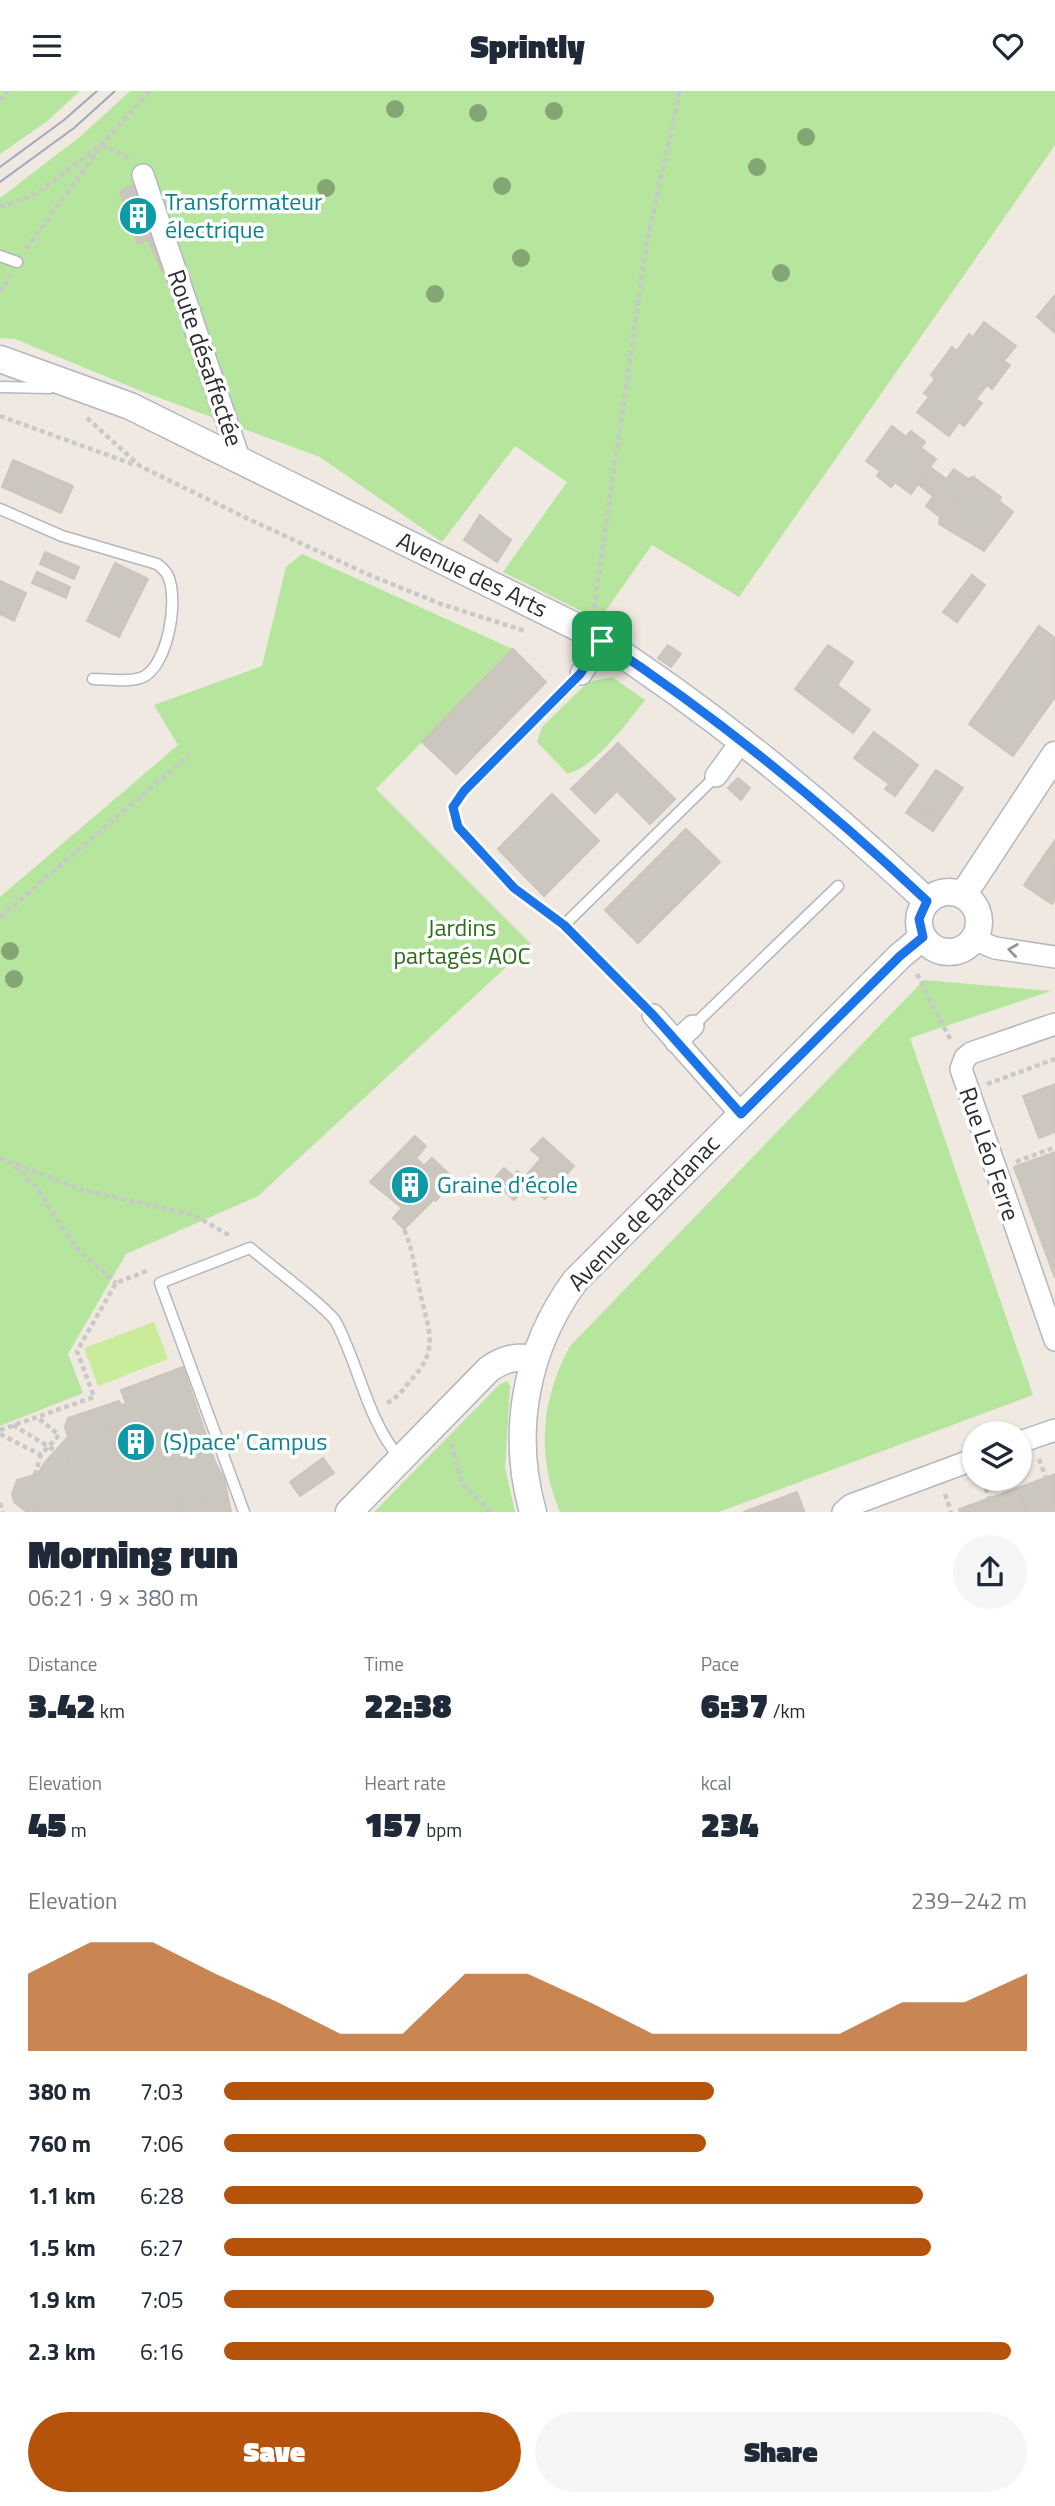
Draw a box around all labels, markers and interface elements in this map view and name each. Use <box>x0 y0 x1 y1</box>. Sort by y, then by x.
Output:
text: Sprintly <box>470 22 585 70</box>
icon: menu <box>28 27 66 65</box>
icon: heart <box>989 27 1027 65</box>
place label: Transformateur électrique <box>165 183 322 247</box>
building icon: Transformateur électrique <box>117 195 159 237</box>
street label: Route désaffectée <box>159 264 253 451</box>
street label: Avenue des Arts <box>391 522 554 626</box>
pin <box>572 611 632 671</box>
icon: arrive <box>583 622 621 660</box>
park label: Jardins partagés AOC <box>393 909 531 973</box>
one-way arrow <box>1008 943 1019 958</box>
street label: Rue Léo Ferre <box>950 1082 1030 1225</box>
street label: Avenue de Bardanac <box>559 1126 728 1299</box>
building icon: Graine d'école <box>389 1164 431 1206</box>
place label: Graine d'école <box>437 1166 578 1202</box>
building icon: (S)pace' Campus <box>115 1421 157 1463</box>
map controls <box>962 1421 1032 1491</box>
button: layers <box>962 1421 1032 1491</box>
place label: (S)pace' Campus <box>163 1423 327 1459</box>
text: Morning run <box>28 1525 238 1583</box>
button: share <box>953 1535 1027 1609</box>
text: 06:21 · 9 × 380 m <box>28 1580 198 1615</box>
text: Distance <box>28 1649 97 1678</box>
text: Time <box>364 1649 404 1678</box>
text: Pace <box>701 1649 739 1678</box>
text: 3.42 <box>28 1678 96 1732</box>
text: 22:38 <box>364 1678 451 1732</box>
text: 6:37 <box>701 1678 769 1732</box>
text: km <box>96 1696 125 1725</box>
text: /km <box>769 1696 806 1725</box>
text: Elevation <box>28 1768 102 1797</box>
text: Heart rate <box>364 1768 446 1797</box>
text: kcal <box>701 1768 732 1797</box>
text: 45 <box>28 1797 67 1851</box>
text: 157 <box>364 1797 422 1851</box>
text: 234 <box>701 1797 758 1851</box>
text: m <box>67 1815 87 1844</box>
text: bpm <box>422 1815 462 1844</box>
text: Elevation <box>28 1883 117 1918</box>
text: 239–242 m <box>911 1883 1027 1918</box>
text: 380 m <box>28 2074 91 2109</box>
text: 7:03 <box>140 2074 184 2109</box>
text: 760 m <box>28 2126 91 2161</box>
text: 7:06 <box>140 2126 184 2161</box>
text: 1.1 km <box>28 2178 96 2213</box>
text: 6:28 <box>140 2178 184 2213</box>
text: 1.5 km <box>28 2230 96 2265</box>
text: 6:27 <box>140 2230 184 2265</box>
text: 1.9 km <box>28 2282 96 2317</box>
text: 7:05 <box>140 2282 184 2317</box>
text: 2.3 km <box>28 2334 96 2369</box>
text: 6:16 <box>140 2334 184 2369</box>
button: Save <box>28 2412 521 2492</box>
button: Share <box>535 2412 1027 2492</box>

